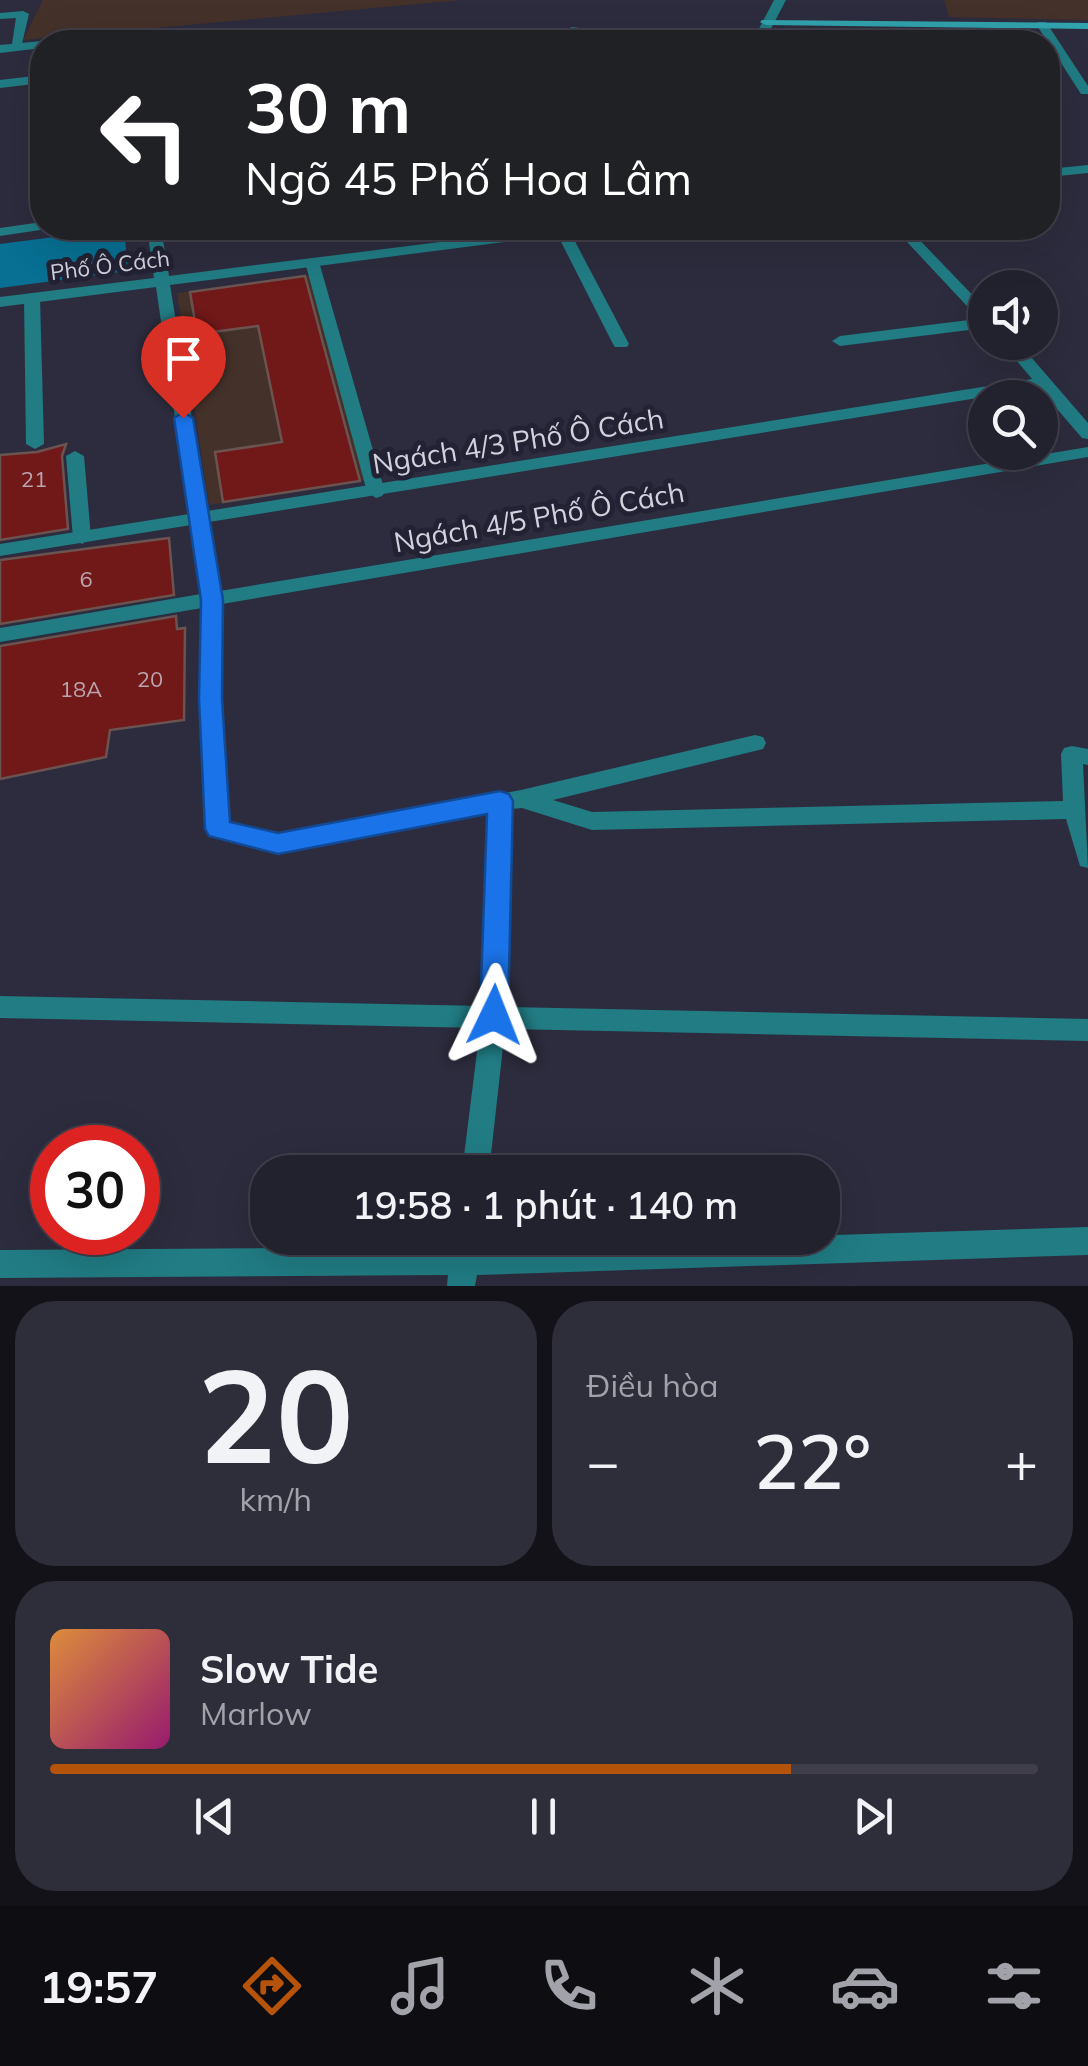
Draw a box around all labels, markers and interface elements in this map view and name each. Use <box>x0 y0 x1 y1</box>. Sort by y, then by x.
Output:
text: 30 m <box>245 63 411 151</box>
icon: left <box>80 70 210 200</box>
text: Ngõ 45 Phố Hoa Lâm <box>245 150 692 206</box>
street label: Phố Ô Cách <box>49 244 171 286</box>
map controls <box>968 270 1058 470</box>
button: sound <box>968 270 1058 360</box>
pin <box>141 316 226 419</box>
icon: arrive <box>156 331 211 386</box>
button: search <box>968 380 1058 470</box>
street label: Ngách 4/3 Phố Ô Cách <box>370 400 666 481</box>
house number: 21 <box>21 465 47 493</box>
street label: Ngách 4/5 Phố Ô Cách <box>391 474 687 559</box>
house number: 6 <box>79 565 93 593</box>
house number: 20 <box>137 665 163 693</box>
house number: 18A <box>60 675 102 703</box>
position arrow <box>442 963 546 1067</box>
speed limit sign: 30 <box>30 1125 160 1255</box>
text: 19:58 · 1 phút · 140 m <box>352 1181 738 1229</box>
text: 20 <box>198 1332 354 1496</box>
text: Điều hòa <box>587 1365 718 1405</box>
text: 22° <box>753 1414 871 1508</box>
text: − <box>587 1427 620 1496</box>
text: + <box>1005 1427 1038 1496</box>
text: km/h <box>240 1479 312 1519</box>
text: Slow Tide <box>200 1645 378 1693</box>
text: Marlow <box>200 1693 312 1733</box>
icon: previous <box>187 1789 242 1844</box>
icon: pause <box>516 1789 571 1844</box>
icon: next <box>846 1789 901 1844</box>
icon: directions <box>237 1951 307 2021</box>
icon: music <box>385 1951 455 2021</box>
icon: phone <box>534 1951 604 2021</box>
icon: climate <box>682 1951 752 2021</box>
icon: car <box>830 1951 900 2021</box>
icon: filters <box>979 1951 1049 2021</box>
text: 19:57 <box>39 1958 158 2014</box>

